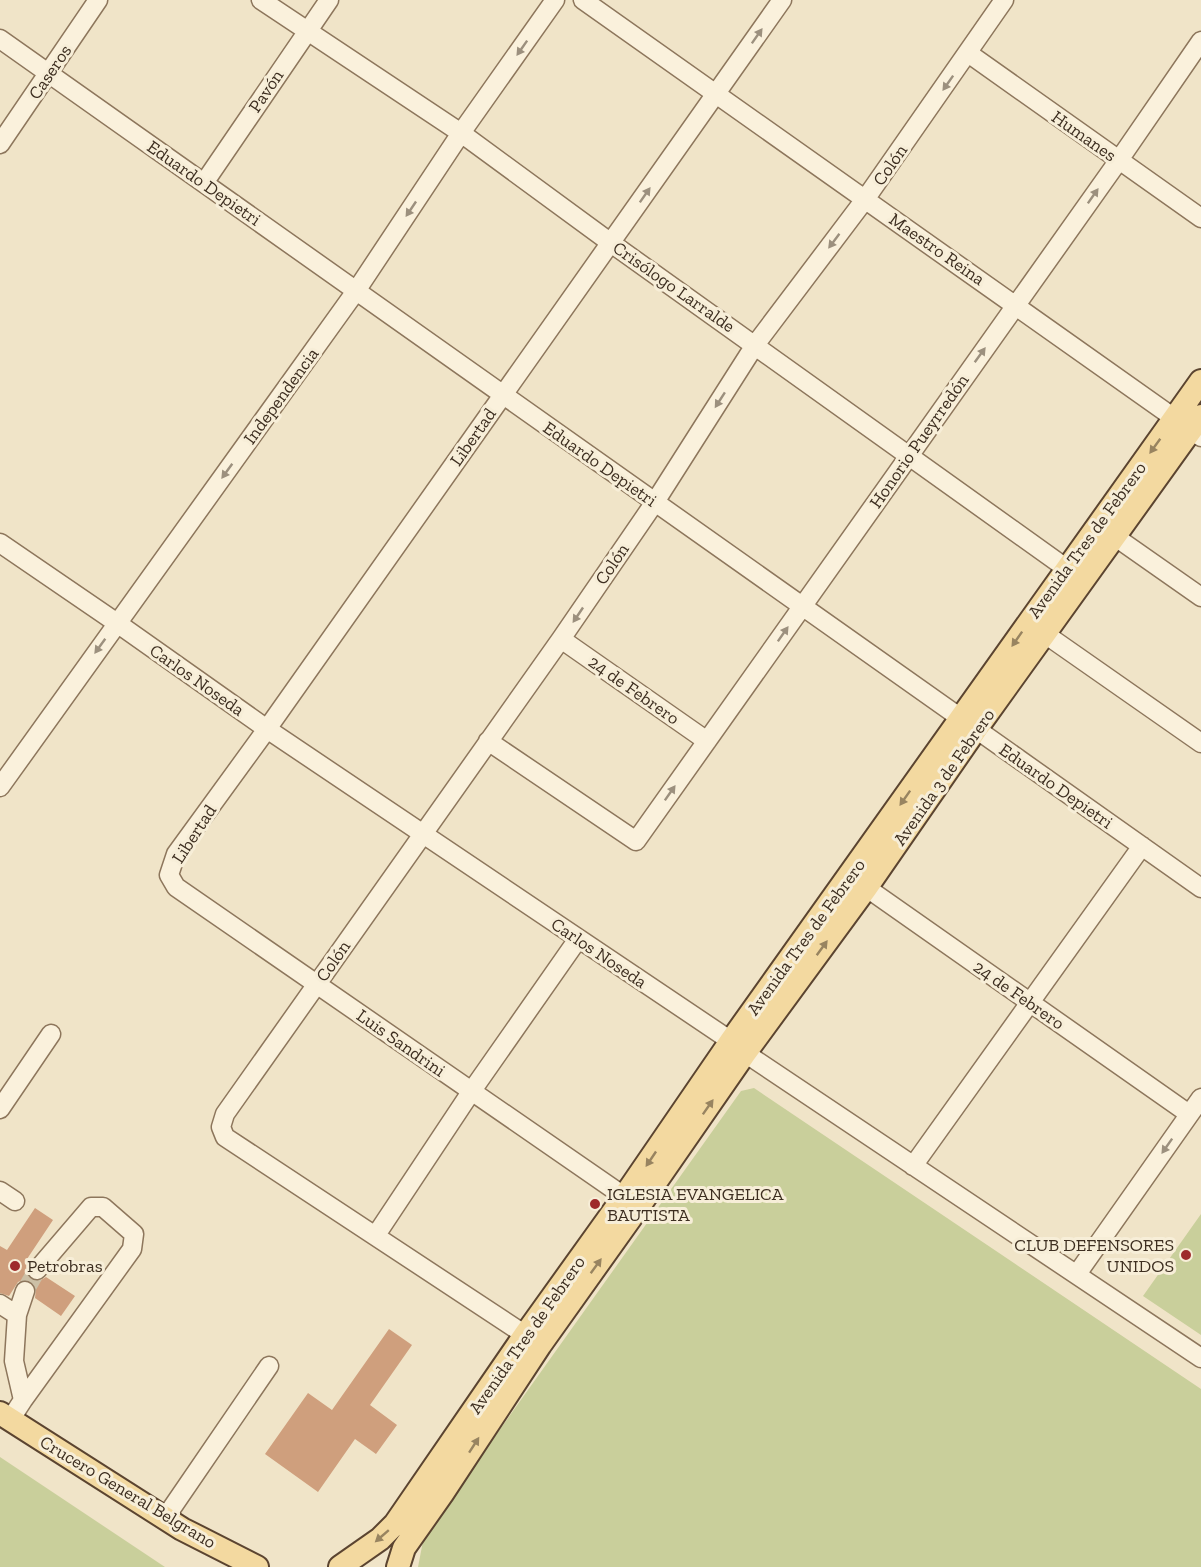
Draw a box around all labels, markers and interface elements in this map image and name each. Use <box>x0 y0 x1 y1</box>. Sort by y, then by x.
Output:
one-way arrow <box>751 28 763 44</box>
one-way arrow <box>516 39 528 55</box>
street label: Caseros <box>24 40 76 104</box>
street label: Pavón <box>244 65 289 117</box>
one-way arrow <box>942 74 954 90</box>
street label: Humanes <box>1047 106 1121 166</box>
street label: Eduardo Depietri <box>143 136 265 230</box>
street label: Colón <box>868 140 912 190</box>
one-way arrow <box>639 188 651 204</box>
one-way arrow <box>1087 189 1099 205</box>
one-way arrow <box>405 200 417 216</box>
street label: Maestro Reina <box>885 208 989 290</box>
one-way arrow <box>827 233 840 249</box>
street label: Crisólogo Larralde <box>609 237 739 337</box>
street label: Independencia <box>239 343 324 449</box>
one-way arrow <box>974 348 986 364</box>
street label: Honorio Pueyrredón <box>864 369 974 512</box>
one-way arrow <box>715 392 726 408</box>
street label: Libertad <box>445 404 501 470</box>
street label: Eduardo Depietri <box>539 417 661 511</box>
one-way arrow <box>1149 438 1161 454</box>
street label: Avenida Tres de Febrero <box>1023 458 1151 622</box>
one-way arrow <box>221 463 233 479</box>
street label: Colón <box>590 539 634 589</box>
one-way arrow <box>572 606 584 622</box>
one-way arrow <box>777 627 789 643</box>
one-way arrow <box>1012 631 1023 647</box>
one-way arrow <box>94 638 106 654</box>
street label: Carlos Noseda <box>145 639 249 721</box>
street label: 24 de Febrero <box>584 651 684 729</box>
street label: Avenida 3 de Febrero <box>889 704 999 850</box>
street label: Eduardo Depietri <box>995 739 1117 833</box>
one-way arrow <box>664 786 676 802</box>
one-way arrow <box>899 790 911 806</box>
street label: Libertad <box>167 800 221 868</box>
street label: Avenida Tres de Febrero <box>742 855 870 1019</box>
street label: Carlos Noseda <box>547 913 651 993</box>
street label: Colón <box>311 936 355 986</box>
one-way arrow <box>815 941 827 956</box>
street label: 24 de Febrero <box>969 956 1069 1034</box>
street label: Luis Sandrini <box>352 1004 450 1082</box>
one-way arrow <box>702 1099 714 1115</box>
one-way arrow <box>1161 1137 1173 1153</box>
one-way arrow <box>645 1150 657 1166</box>
place label: IGLESIA EVANGELICA BAUTISTA <box>607 1183 784 1226</box>
marker: IGLESIA EVANGELICA BAUTISTA <box>588 1197 602 1211</box>
place label: CLUB DEFENSORES UNIDOS <box>1014 1234 1174 1277</box>
marker: CLUB DEFENSORES UNIDOS <box>1179 1248 1193 1262</box>
street label: Avenida Tres de Febrero <box>464 1252 590 1418</box>
place label: Petrobras <box>27 1255 103 1277</box>
marker: Petrobras <box>8 1259 22 1273</box>
one-way arrow <box>590 1259 602 1275</box>
street label: Crucero General Belgrano <box>36 1431 220 1553</box>
one-way arrow <box>469 1437 480 1453</box>
one-way arrow <box>375 1529 390 1542</box>

